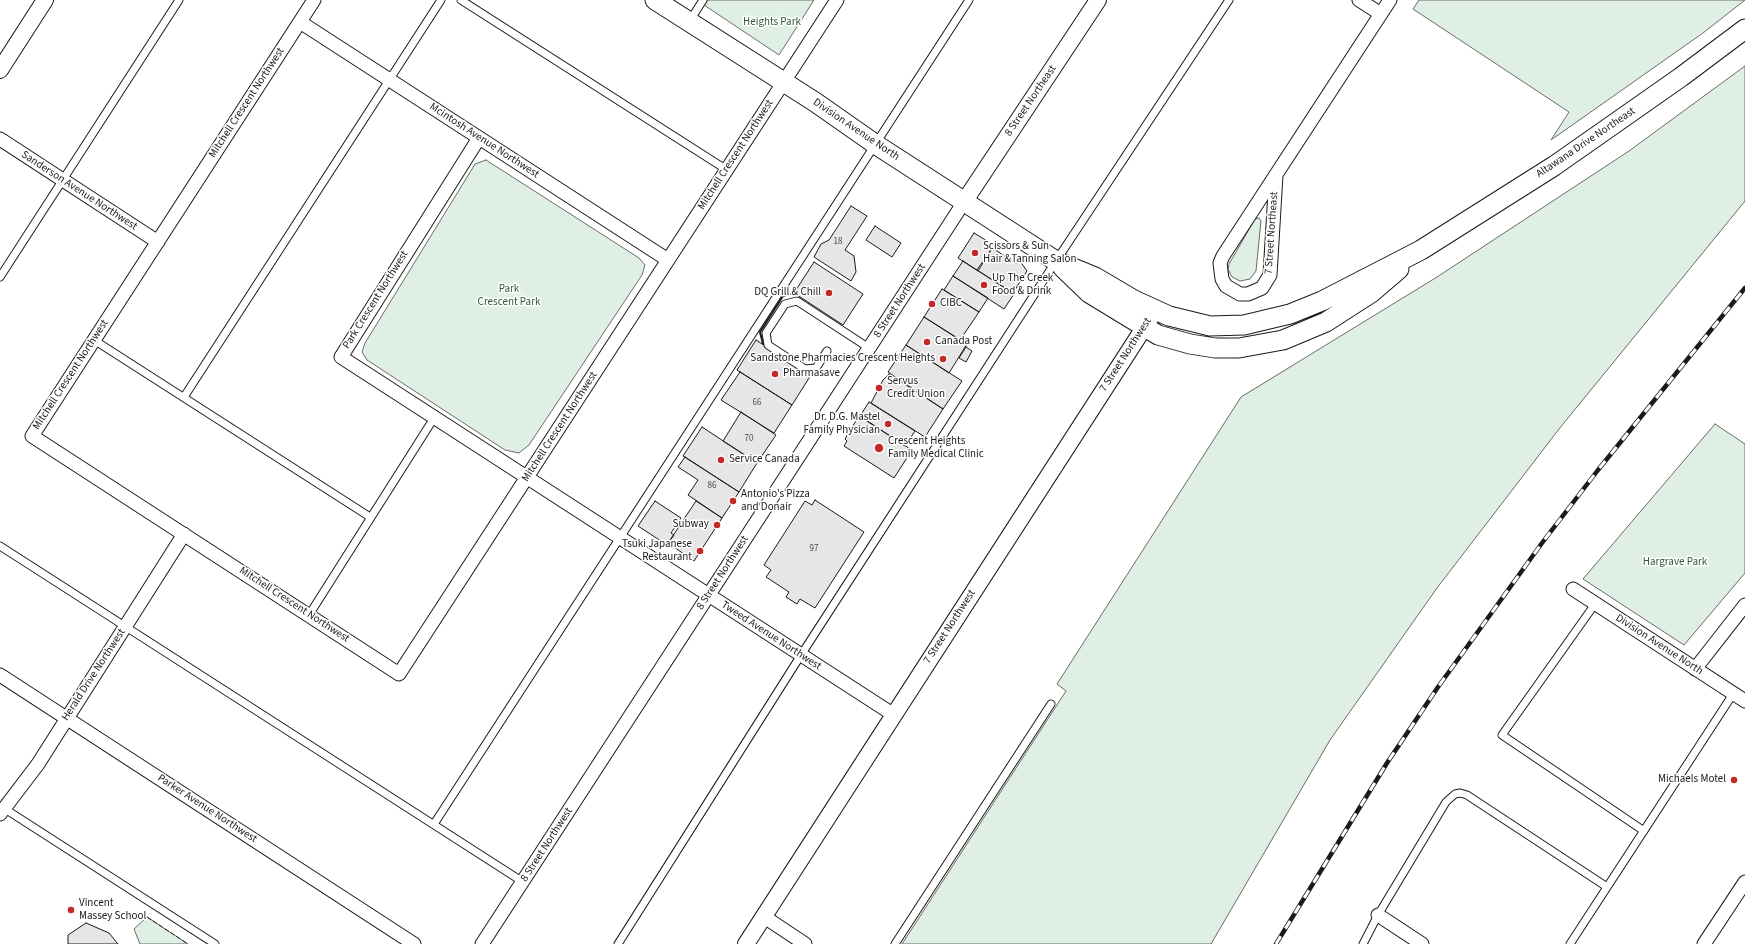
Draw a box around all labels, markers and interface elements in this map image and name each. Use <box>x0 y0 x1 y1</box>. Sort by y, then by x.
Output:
park label: Heights Park <box>743 16 801 30</box>
street label: Mitchell Crescent Northwest <box>206 45 288 161</box>
street label: 8 Street Northeast <box>1002 63 1060 139</box>
street label: Division Avenue North <box>810 96 902 164</box>
street label: Mitchell Crescent Northwest <box>695 97 777 213</box>
street label: Mcintosh Avenue Northwest <box>427 101 541 181</box>
street label: Altawana Drive Northeast <box>1534 105 1638 181</box>
street label: Sanderson Avenue Northwest <box>19 149 139 233</box>
street label: 7 Street Northeast <box>1263 191 1281 275</box>
house number: 18 <box>834 237 842 247</box>
place label: Scissors & Sun Hair &Tanning Salon <box>983 240 1076 266</box>
marker: Scissors & Sun Hair &Tanning Salon <box>970 248 980 258</box>
street label: Park Crescent Northwest <box>340 249 412 351</box>
street label: 8 Street Northwest <box>871 262 929 340</box>
place label: Up The Creek Food & Drink <box>992 272 1053 298</box>
marker: Up The Creek Food & Drink <box>979 280 989 290</box>
park label: Park Crescent Park <box>478 283 540 309</box>
place label: DQ Grill & Chill <box>754 286 821 300</box>
marker: DQ Grill & Chill <box>824 288 834 298</box>
place label: CIBC <box>940 297 962 311</box>
marker: CIBC <box>927 299 937 309</box>
street label: 7 Street Northwest <box>1097 316 1155 394</box>
street label: Mitchell Crescent Northwest <box>30 317 112 433</box>
place label: Canada Post <box>935 335 992 349</box>
marker: Canada Post <box>922 337 932 347</box>
place label: Sandstone Pharmacies Crescent Heights <box>750 352 935 366</box>
marker: Sandstone Pharmacies Crescent Heights <box>938 354 948 364</box>
place label: Pharmasave <box>783 367 840 381</box>
street label: Mitchell Crescent Northwest <box>519 369 601 485</box>
marker: Pharmasave <box>770 369 780 379</box>
place label: Servus Credit Union <box>887 375 945 401</box>
marker: Servus Credit Union <box>874 383 884 393</box>
house number: 66 <box>753 398 761 408</box>
place label: Dr. D.G. Mastel Family Physician <box>803 411 880 437</box>
marker: Dr. D.G. Mastel Family Physician <box>883 419 893 429</box>
house number: 70 <box>745 434 753 444</box>
place label: Crescent Heights Family Medical Clinic <box>888 435 984 461</box>
marker: Crescent Heights Family Medical Clinic <box>873 442 885 454</box>
place label: Service Canada <box>729 453 800 467</box>
marker: Service Canada <box>716 455 726 465</box>
house number: 86 <box>708 481 716 491</box>
place label: Antonio's Pizza and Donair <box>741 488 810 514</box>
marker: Antonio's Pizza and Donair <box>728 496 738 506</box>
place label: Subway <box>673 518 709 532</box>
marker: Subway <box>712 520 722 530</box>
street label: 8 Street Northwest <box>694 534 752 612</box>
place label: Tsuki Japanese Restaurant <box>622 538 692 564</box>
house number: 97 <box>810 544 818 554</box>
marker: Tsuki Japanese Restaurant <box>695 546 705 556</box>
park label: Hargrave Park <box>1643 556 1707 570</box>
street label: Mitchell Crescent Northwest <box>236 564 352 646</box>
street label: 7 Street Northwest <box>921 588 979 666</box>
street label: Tweed Avenue Northwest <box>718 599 824 673</box>
street label: Division Avenue North <box>1613 612 1705 678</box>
street label: Herald Drive Northwest <box>59 627 129 723</box>
street label: Parker Avenue Northwest <box>155 772 259 846</box>
place label: Michaels Motel <box>1658 773 1726 787</box>
marker: Michaels Motel <box>1729 775 1739 785</box>
street label: 8 Street Northwest <box>518 806 576 884</box>
place label: Vincent Massey School <box>79 897 146 923</box>
marker: Vincent Massey School <box>66 905 76 915</box>

